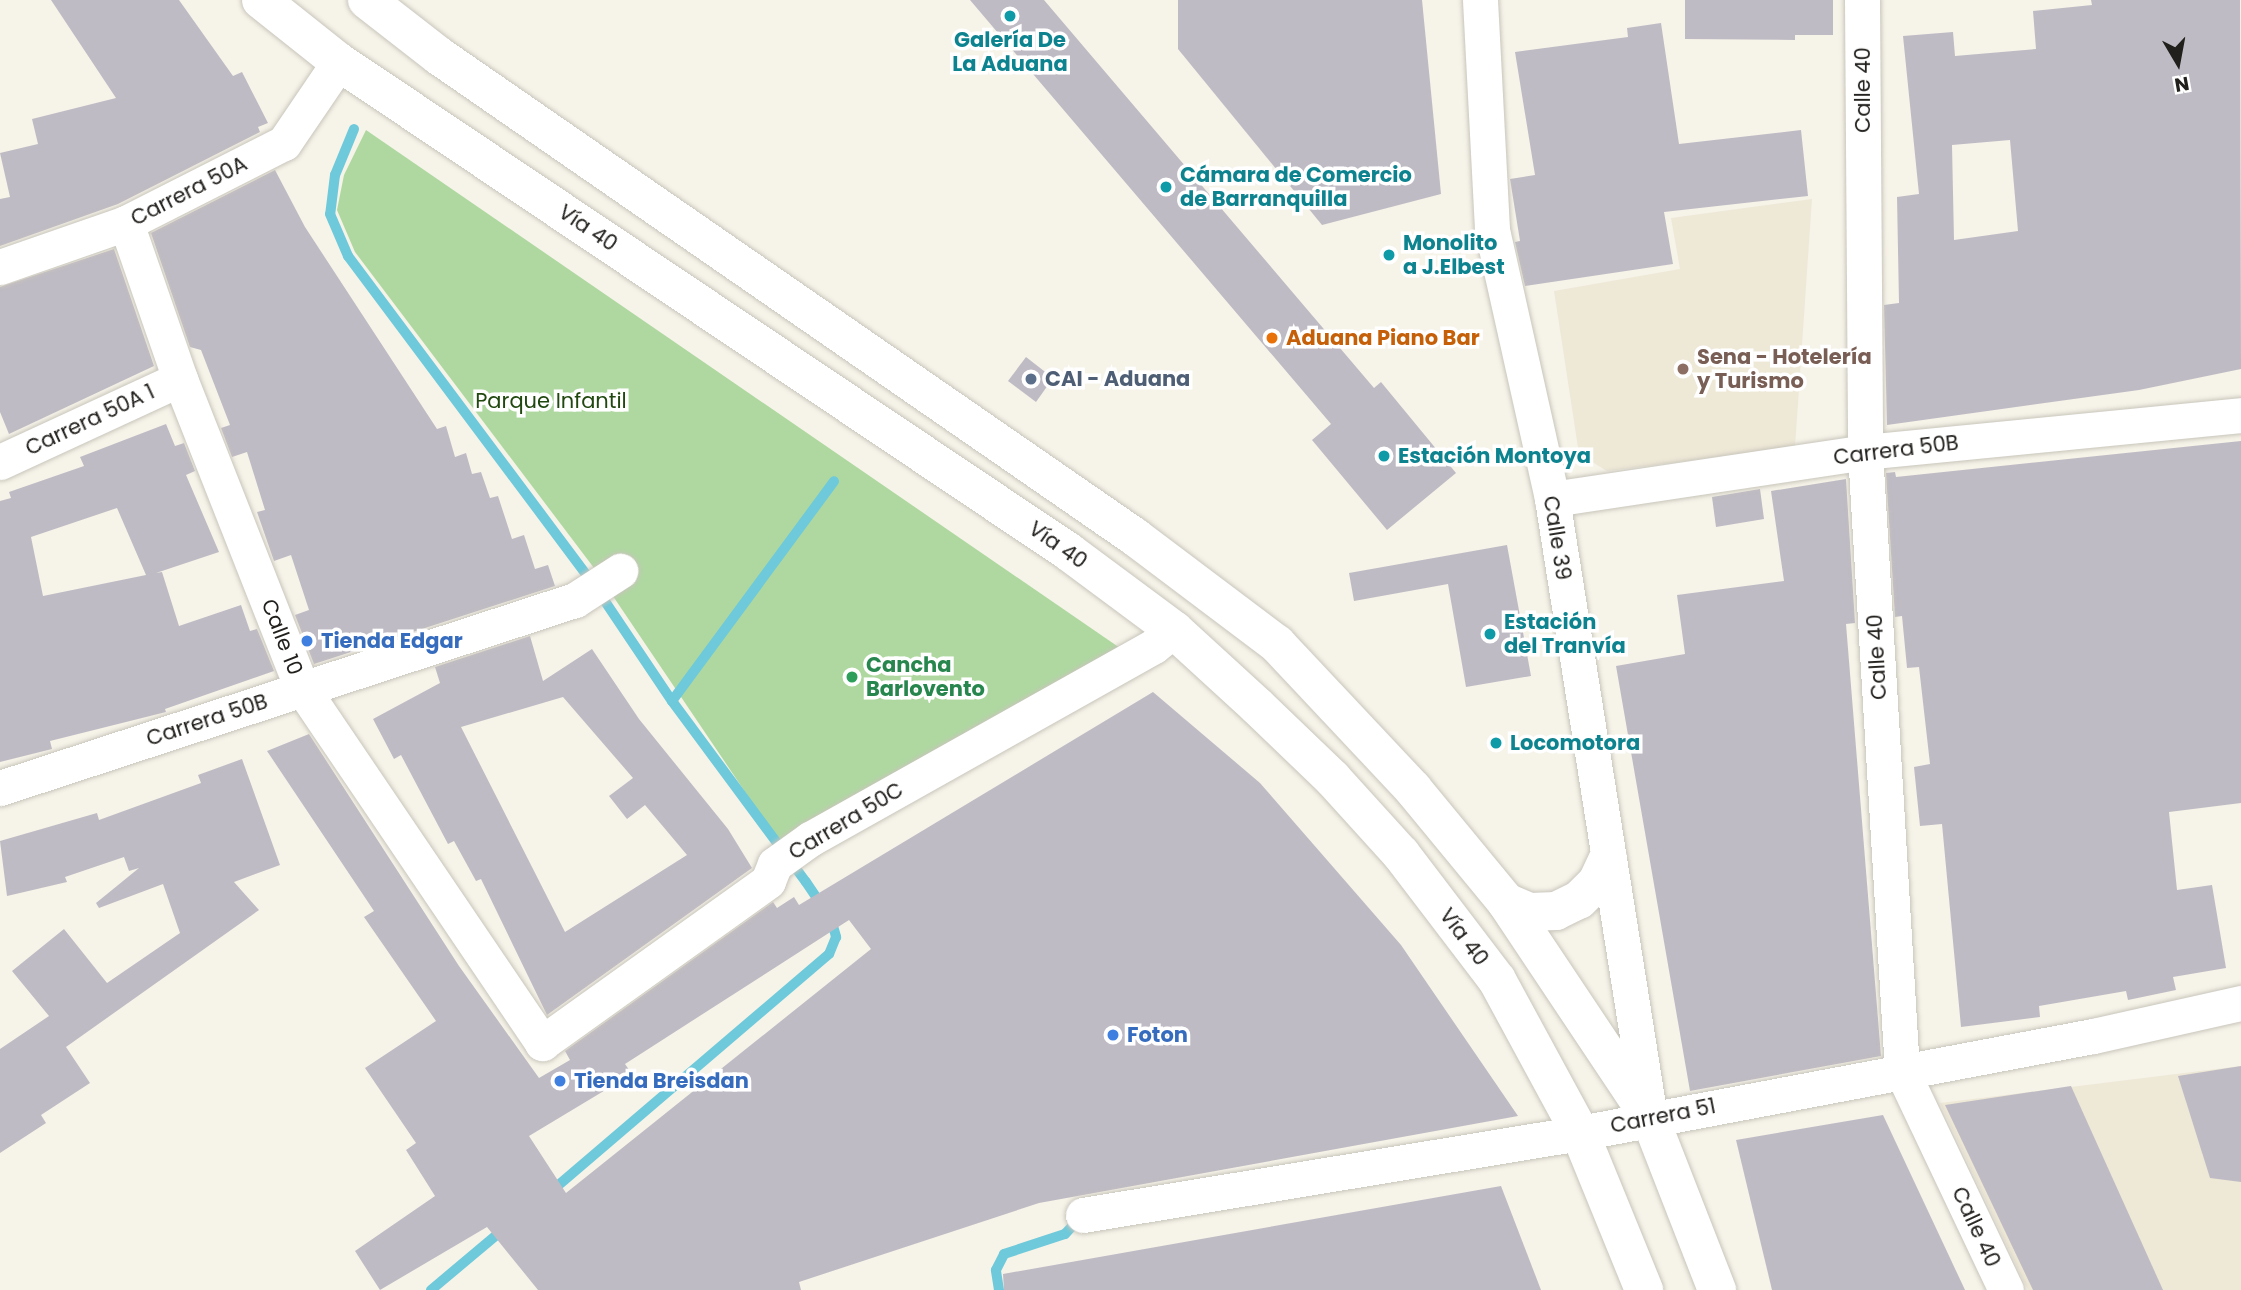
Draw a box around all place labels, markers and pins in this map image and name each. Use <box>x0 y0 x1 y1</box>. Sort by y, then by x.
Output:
marker: Galería De La Aduana <box>1002 8 1018 24</box>
place label: Galería De La Aduana <box>952 27 1068 77</box>
place label: Cámara de Comercio de Barranquilla <box>1180 162 1412 212</box>
marker: Cámara de Comercio de Barranquilla <box>1158 179 1174 195</box>
place label: Monolito a J.Elbest <box>1403 230 1505 280</box>
marker: Monolito a J.Elbest <box>1381 247 1397 263</box>
place label: Aduana Piano Bar <box>1286 325 1480 351</box>
marker: Aduana Piano Bar <box>1264 330 1280 346</box>
place label: Sena - Hotelería y Turismo <box>1697 344 1872 394</box>
marker: Sena - Hotelería y Turismo <box>1675 361 1691 377</box>
place label: CAI - Aduana <box>1045 366 1190 392</box>
marker: CAI - Aduana <box>1023 371 1039 387</box>
place label: Estación Montoya <box>1398 443 1591 469</box>
marker: Estación Montoya <box>1376 448 1392 464</box>
place label: Estación del Tranvía <box>1504 609 1626 659</box>
marker: Estación del Tranvía <box>1482 626 1498 642</box>
place label: Tienda Edgar <box>321 628 463 654</box>
marker: Tienda Edgar <box>299 633 315 649</box>
place label: Cancha Barlovento <box>866 652 985 702</box>
marker: Cancha Barlovento <box>844 669 860 685</box>
place label: Locomotora <box>1510 730 1640 756</box>
marker: Locomotora <box>1488 735 1504 751</box>
place label: Foton <box>1127 1022 1188 1048</box>
marker: Foton <box>1105 1027 1121 1043</box>
place label: Tienda Breisdan <box>574 1068 749 1094</box>
marker: Tienda Breisdan <box>552 1073 568 1089</box>

